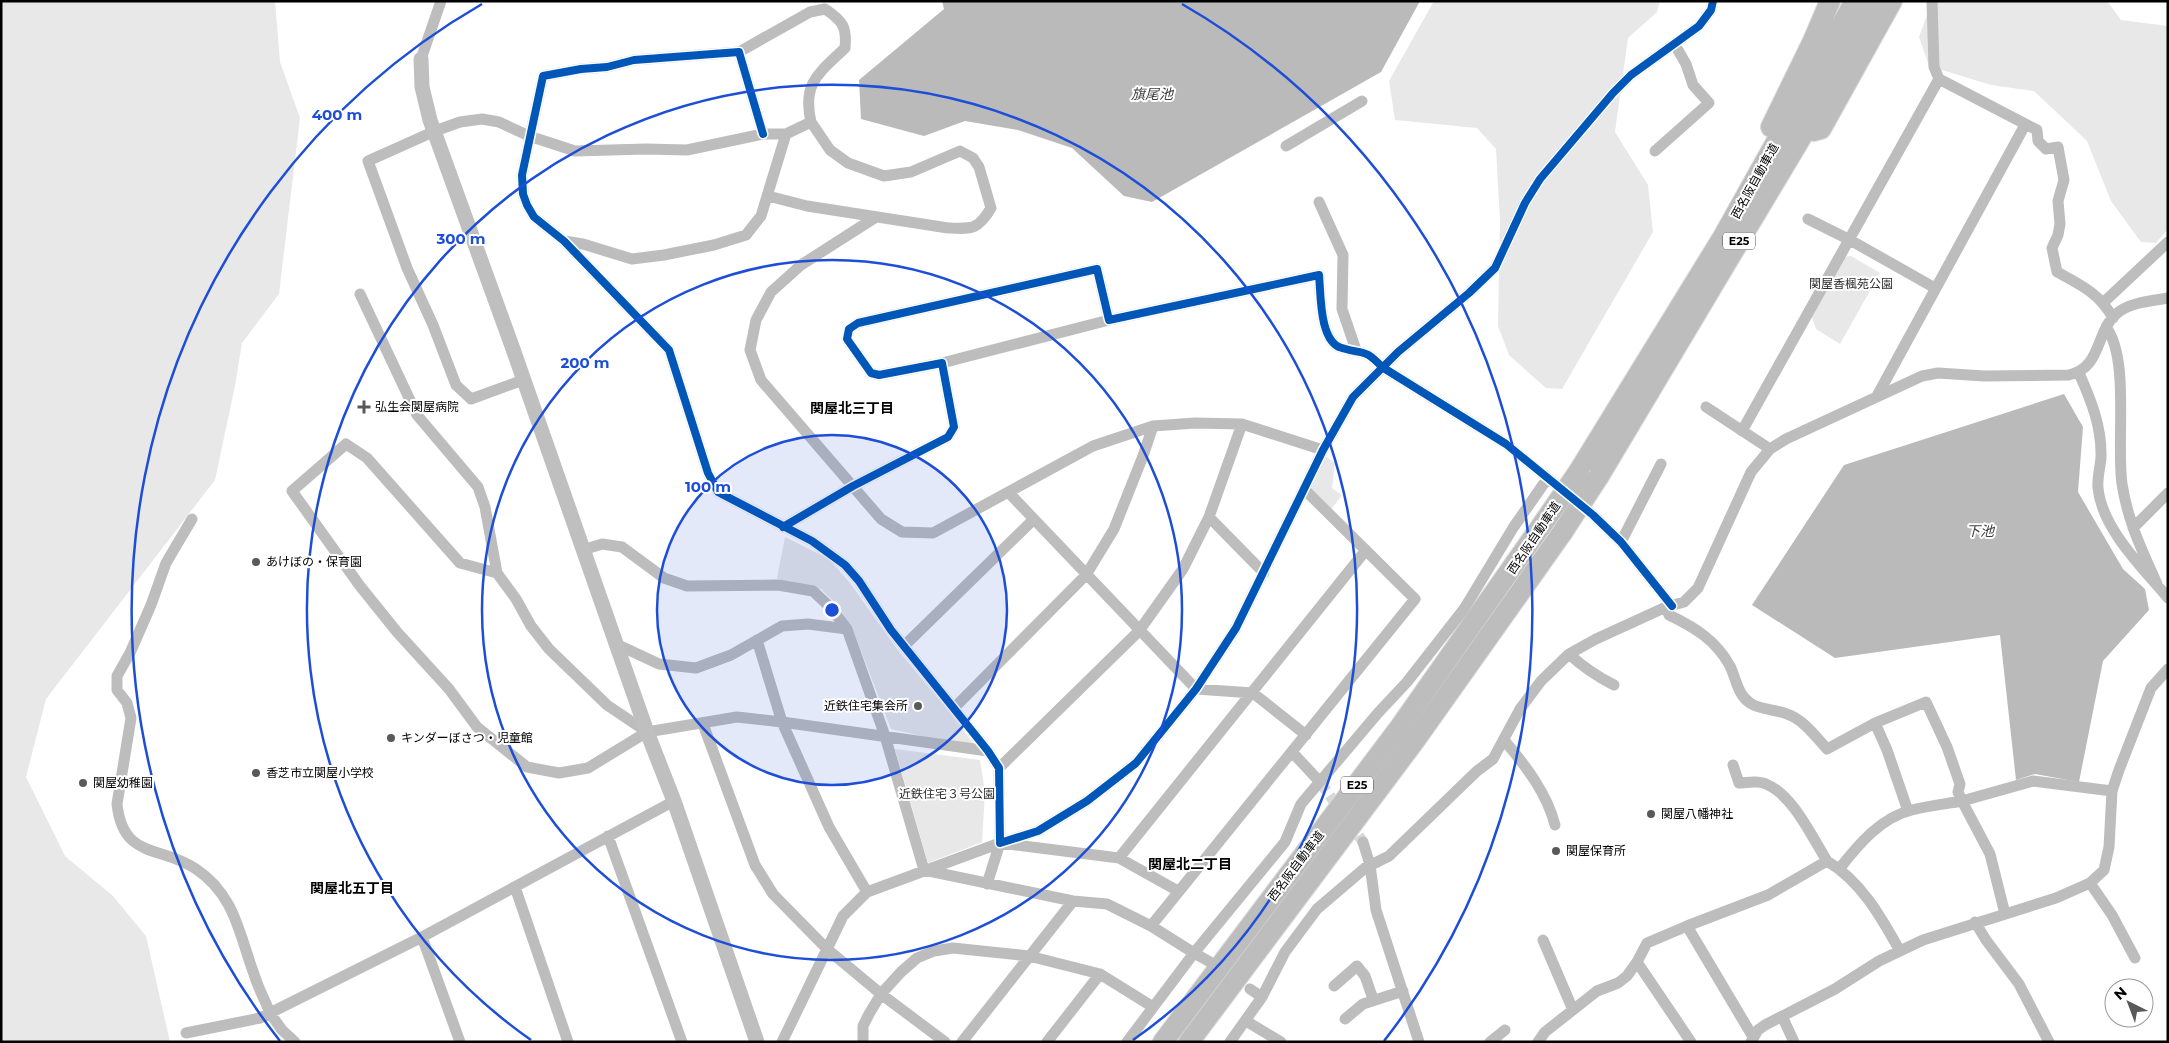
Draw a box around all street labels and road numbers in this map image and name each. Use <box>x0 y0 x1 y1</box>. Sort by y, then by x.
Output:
street label: 西名阪自動車道 <box>1728 140 1781 221</box>
road number: E25 <box>1723 232 1755 250</box>
street label: 西名阪自動車道 <box>1504 499 1563 577</box>
road number: E25 <box>1341 776 1373 794</box>
street label: 西名阪自動車道 <box>1264 828 1327 904</box>

